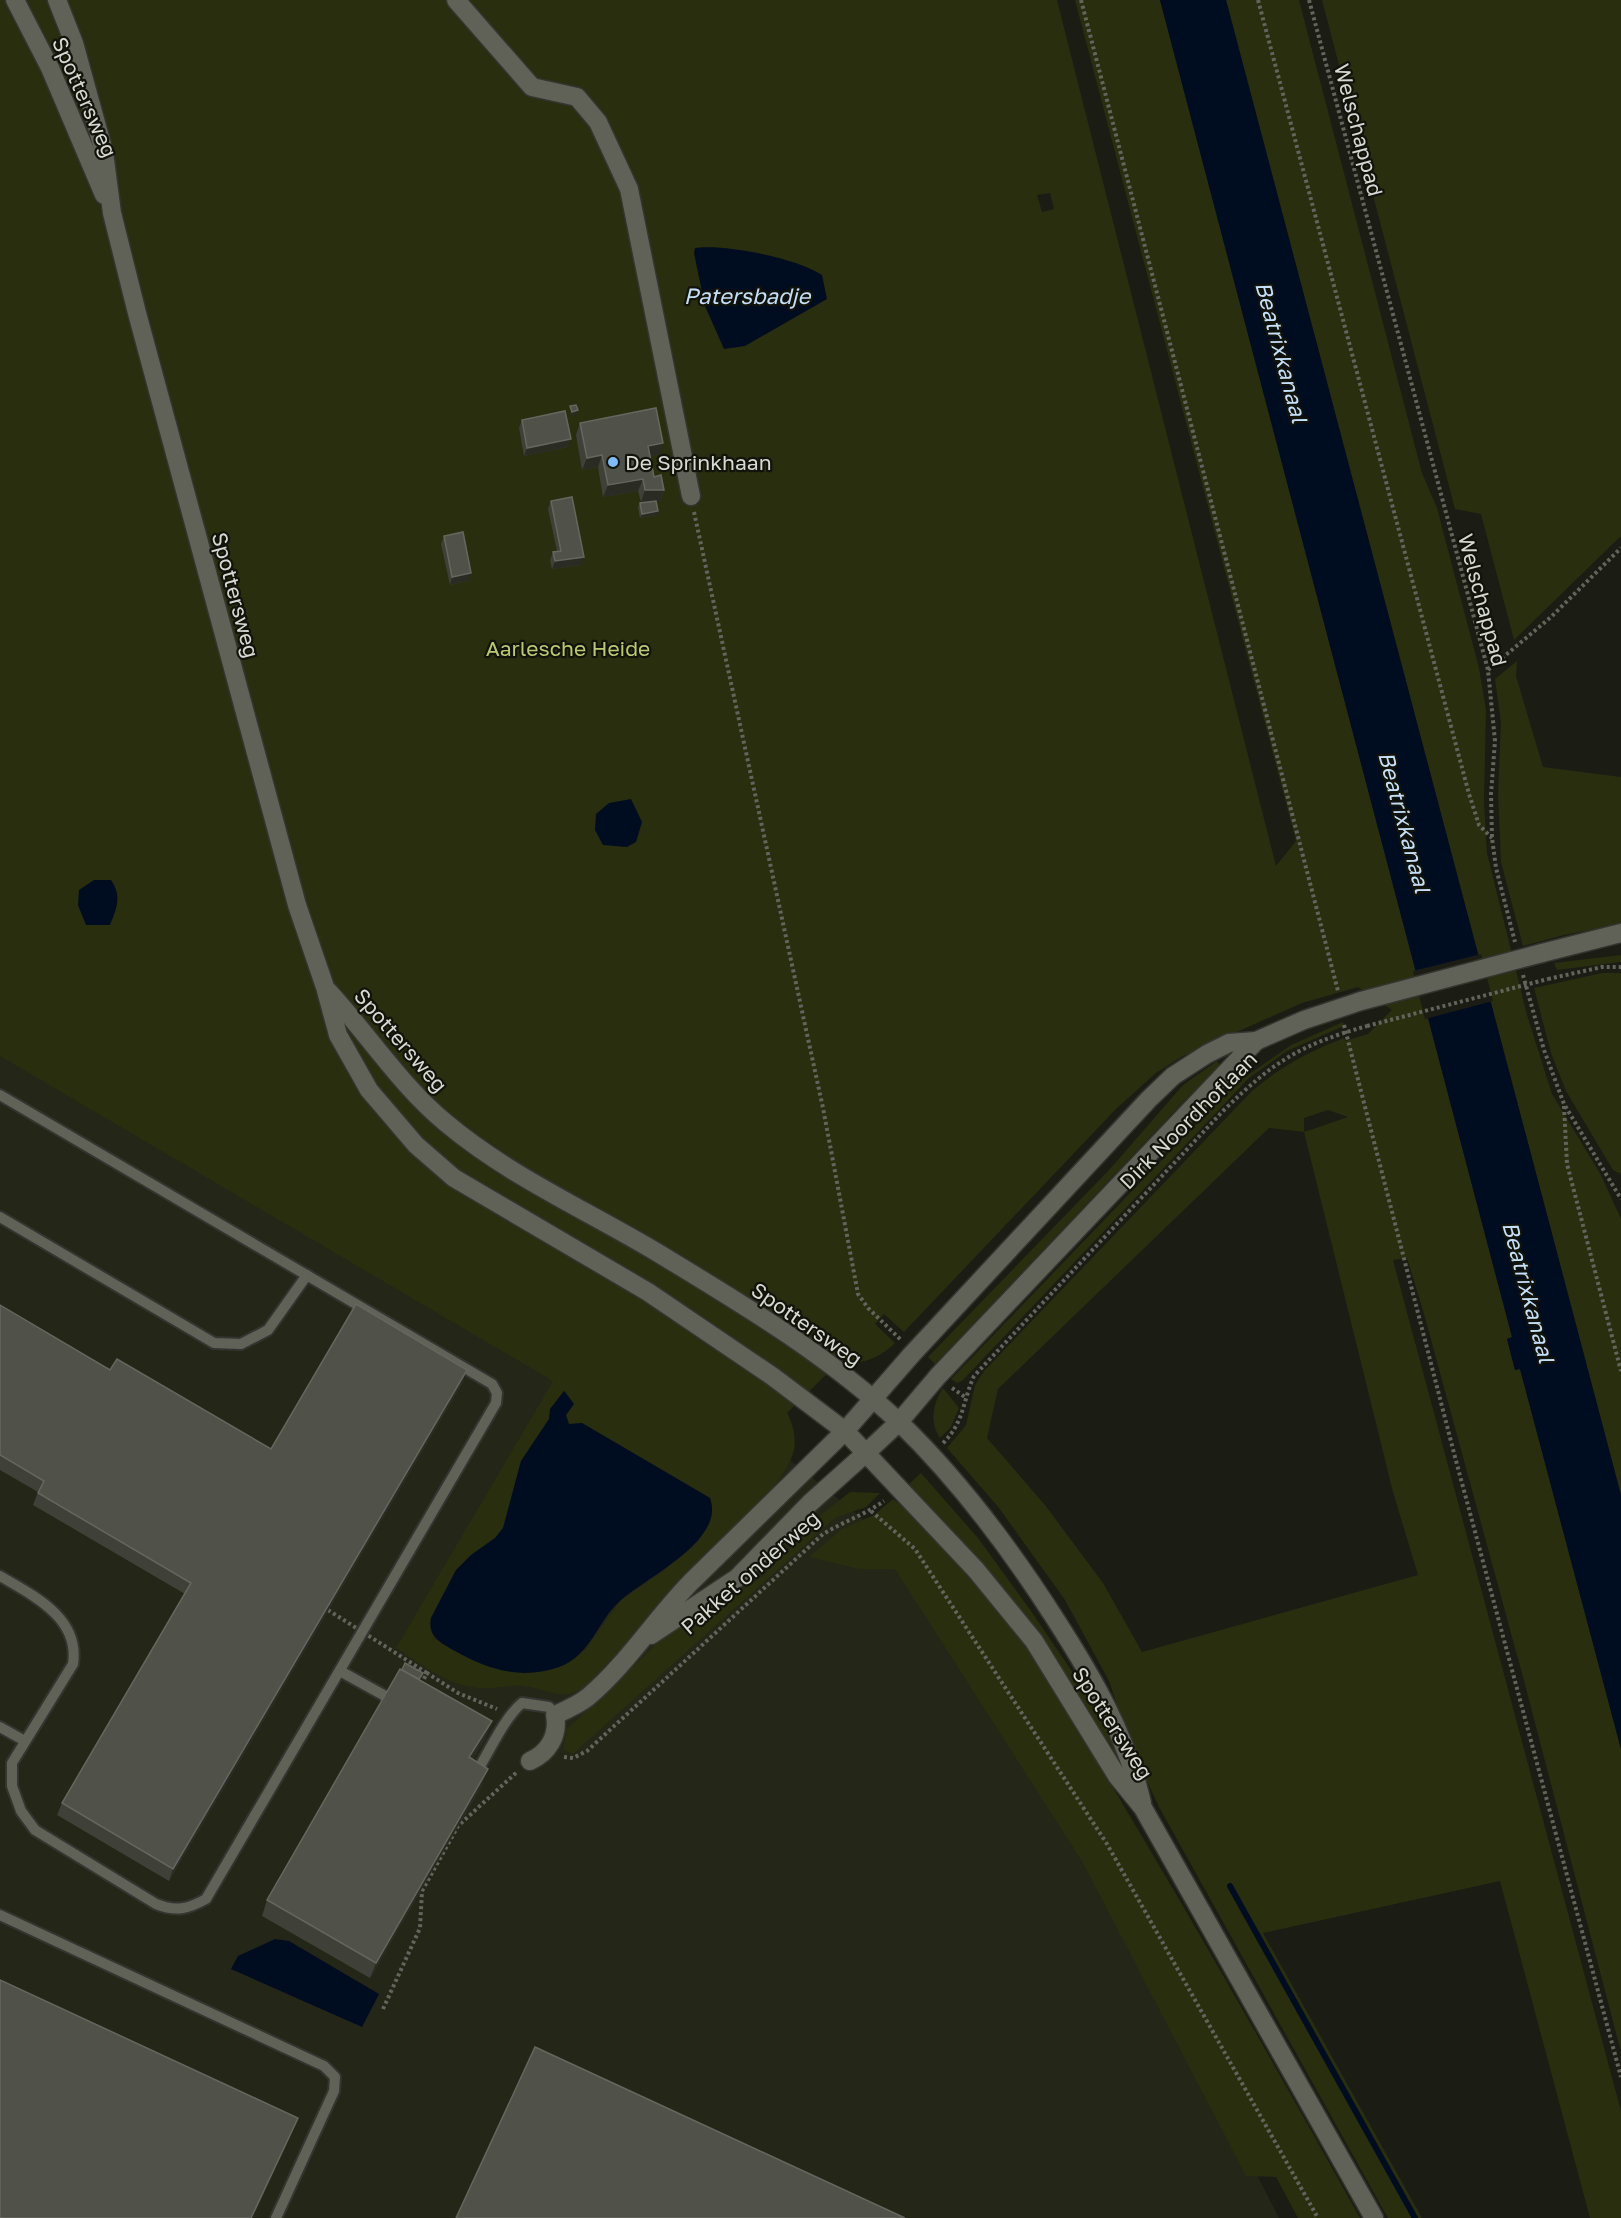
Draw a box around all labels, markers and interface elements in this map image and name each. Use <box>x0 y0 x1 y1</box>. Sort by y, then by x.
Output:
street label: Spottersweg <box>47 33 123 161</box>
street label: Welschappad <box>1329 61 1389 199</box>
water label: Beatrixkanaal <box>1250 278 1314 427</box>
water label: Patersbadje <box>684 282 812 309</box>
place label: De Sprinkhaan <box>625 449 772 475</box>
marker: De Sprinkhaan <box>606 455 620 469</box>
street label: Spottersweg <box>207 529 265 661</box>
street label: Welschappad <box>1453 531 1513 669</box>
park label: Aarlesche Heide <box>486 635 650 661</box>
water label: Beatrixkanaal <box>1373 748 1437 897</box>
street label: Spottersweg <box>349 983 453 1097</box>
street label: Dirk Noordhoflaan <box>1114 1046 1262 1194</box>
water label: Beatrixkanaal <box>1497 1218 1561 1367</box>
street label: Spottersweg <box>747 1276 867 1372</box>
street label: Pakket onderweg <box>675 1505 825 1639</box>
street label: Spottersweg <box>1067 1662 1159 1784</box>

